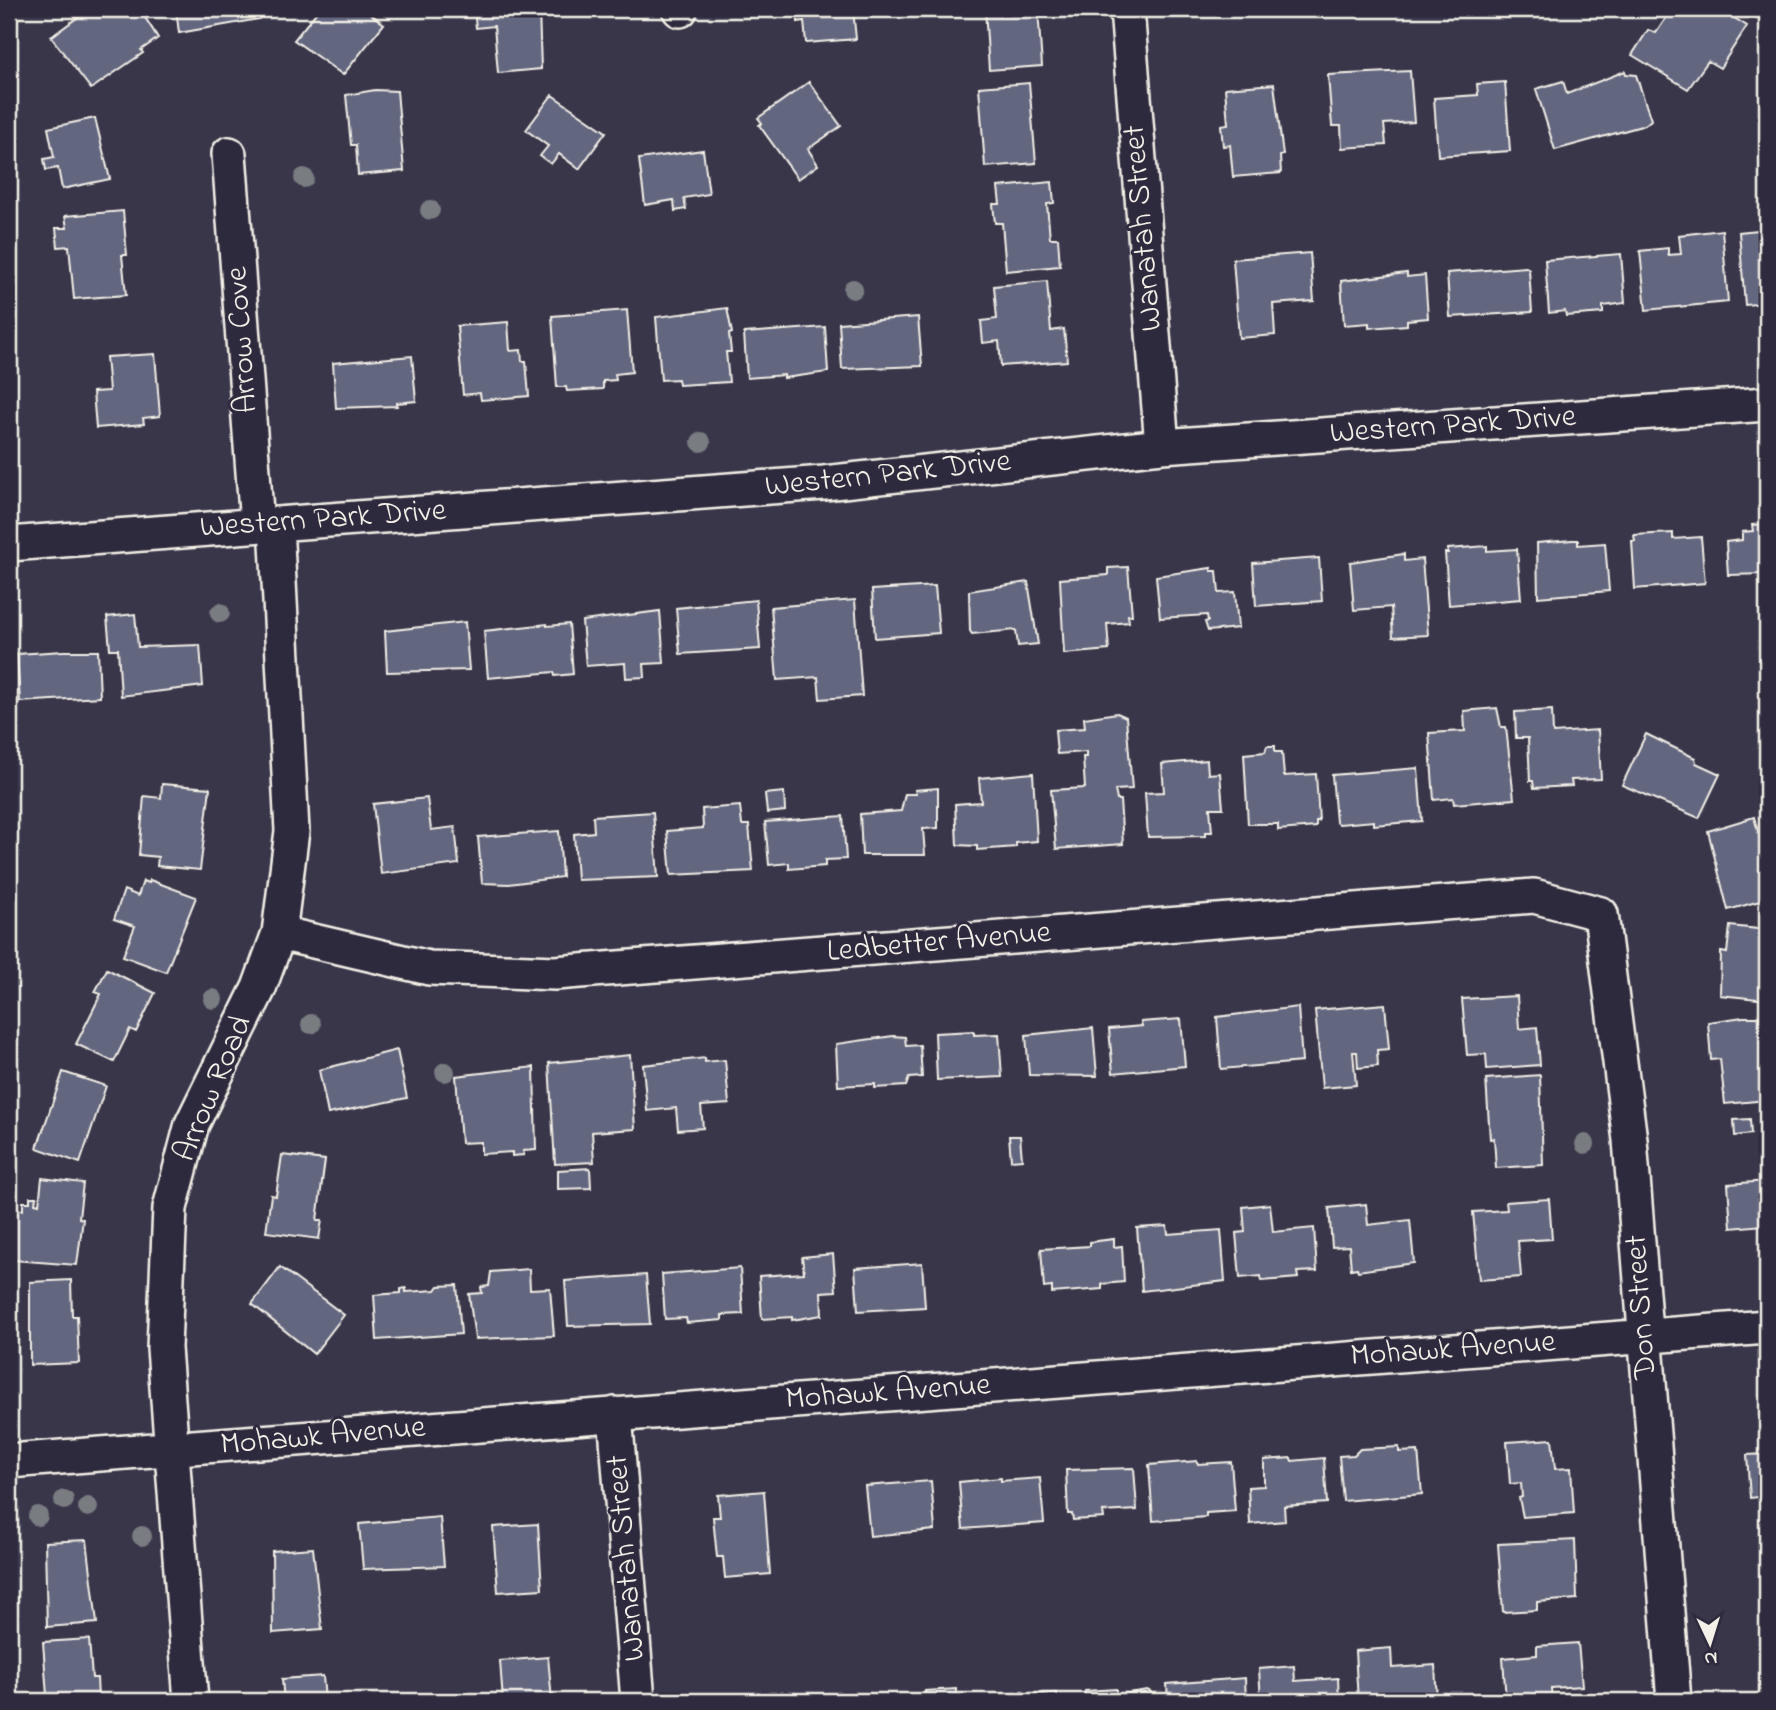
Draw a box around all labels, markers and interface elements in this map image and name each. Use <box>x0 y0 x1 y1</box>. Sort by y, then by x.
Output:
street label: Wanatah Street <box>1112 123 1176 333</box>
street label: Arrow Cove <box>214 264 272 415</box>
street label: Western Park Drive <box>1328 394 1578 458</box>
street label: Western Park Drive <box>763 439 1014 511</box>
street label: Western Park Drive <box>198 488 448 552</box>
street label: Ledbetter Avenue <box>825 910 1054 976</box>
street label: Arrow Road <box>162 1009 266 1169</box>
street label: Don Street <box>1613 1233 1671 1382</box>
street label: Mohawk Avenue <box>1349 1319 1558 1381</box>
street label: Mohawk Avenue <box>784 1362 993 1424</box>
street label: Mohawk Avenue <box>219 1405 428 1469</box>
street label: Wanatah Street <box>595 1453 659 1663</box>
north arrow <box>1674 1608 1744 1678</box>
text: N <box>1703 1644 1718 1671</box>

